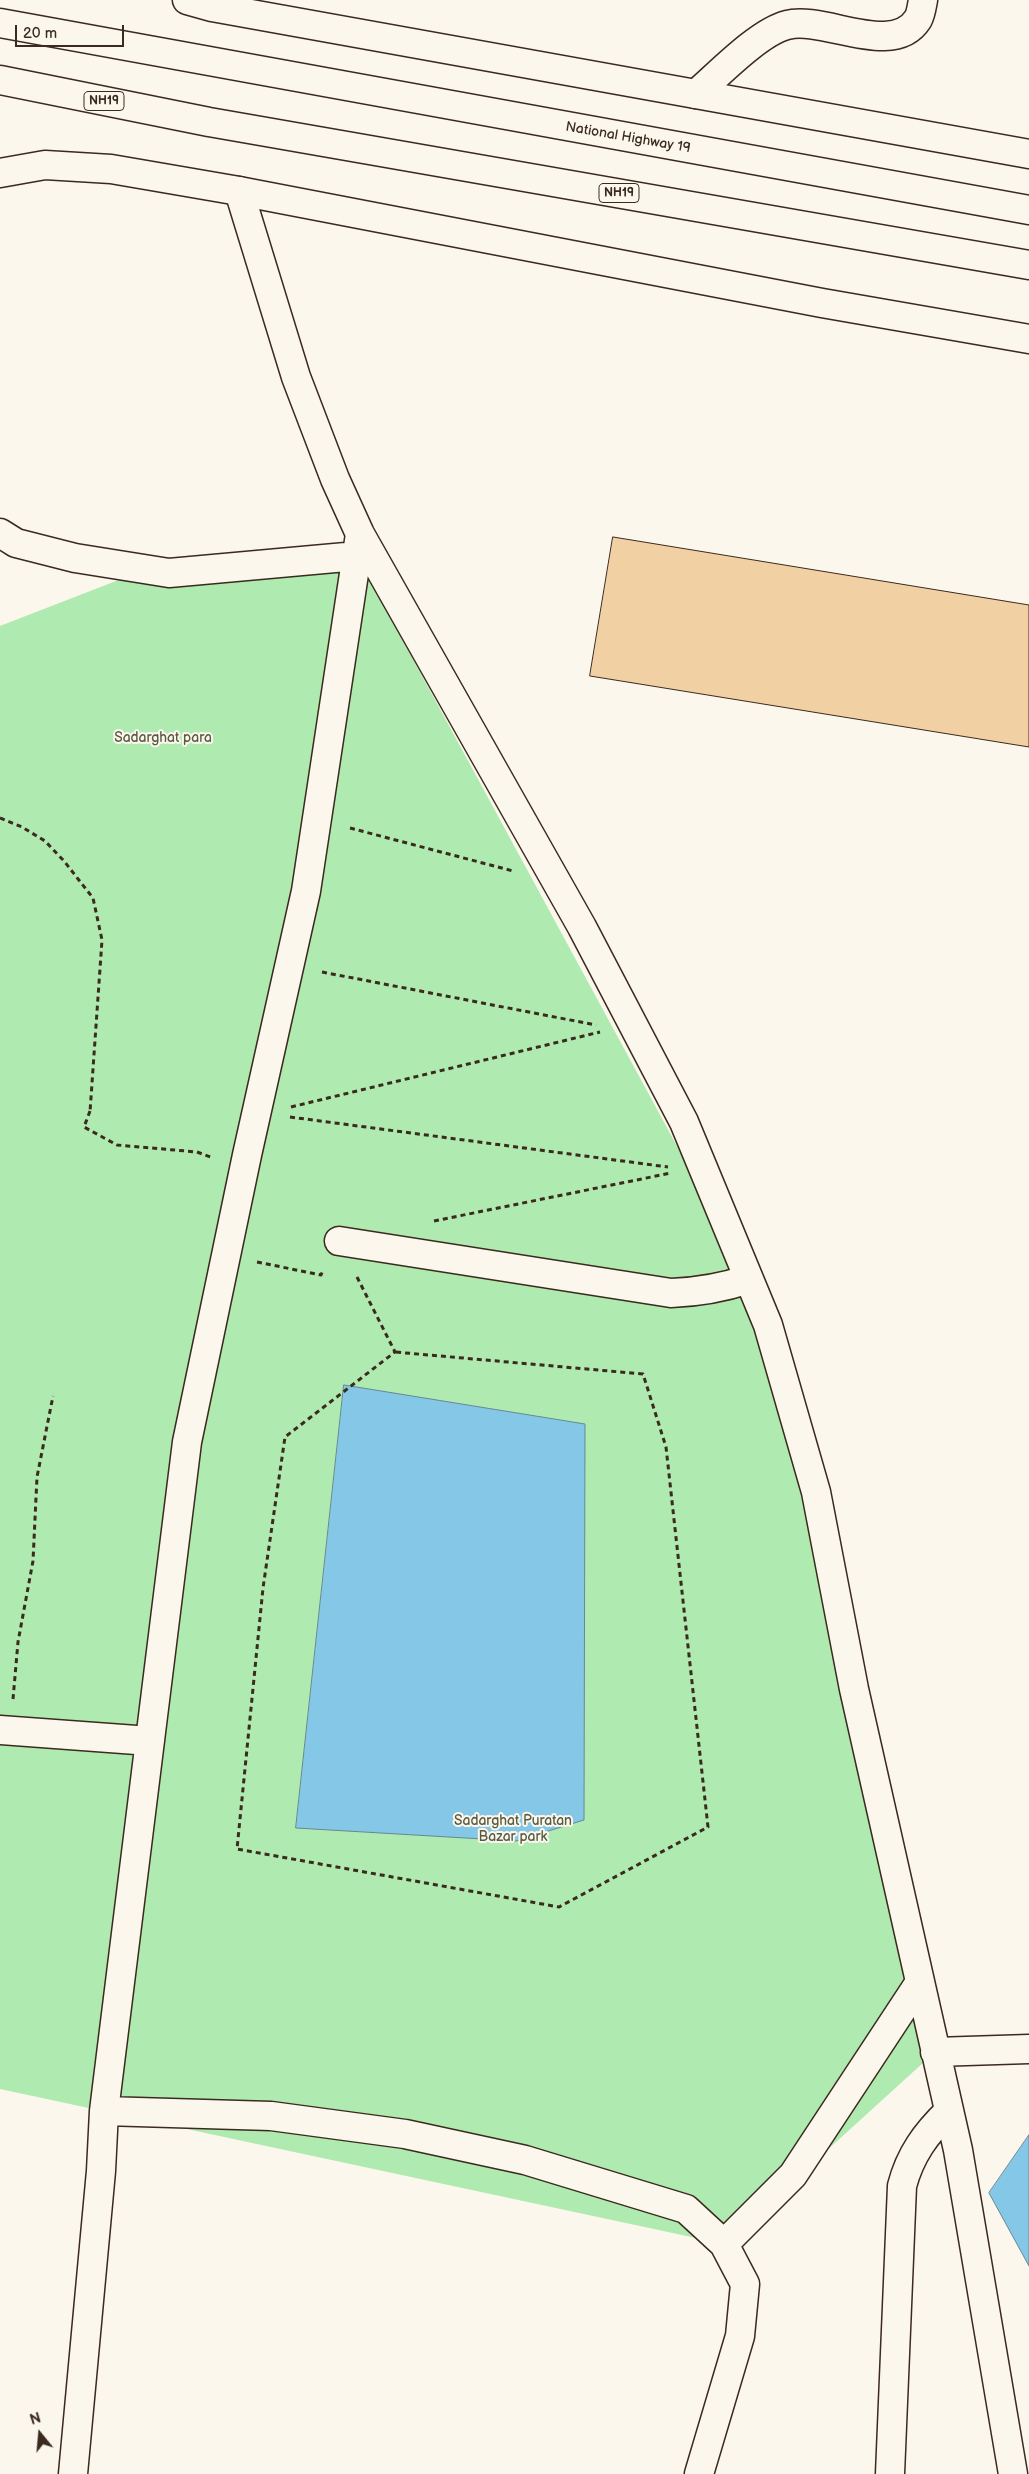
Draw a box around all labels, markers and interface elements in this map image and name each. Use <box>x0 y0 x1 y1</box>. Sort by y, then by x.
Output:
scale bar <box>18 15 126 47</box>
text: 20 m <box>23 24 57 43</box>
road number: NH19 <box>84 92 124 110</box>
street label: National Highway 19 <box>564 119 692 157</box>
road number: NH19 <box>599 184 639 202</box>
park label: Sadarghat para <box>114 730 212 746</box>
park label: Sadarghat Puratan Bazar park <box>454 1813 572 1845</box>
north arrow <box>15 2409 65 2459</box>
text: N <box>28 2410 43 2429</box>

